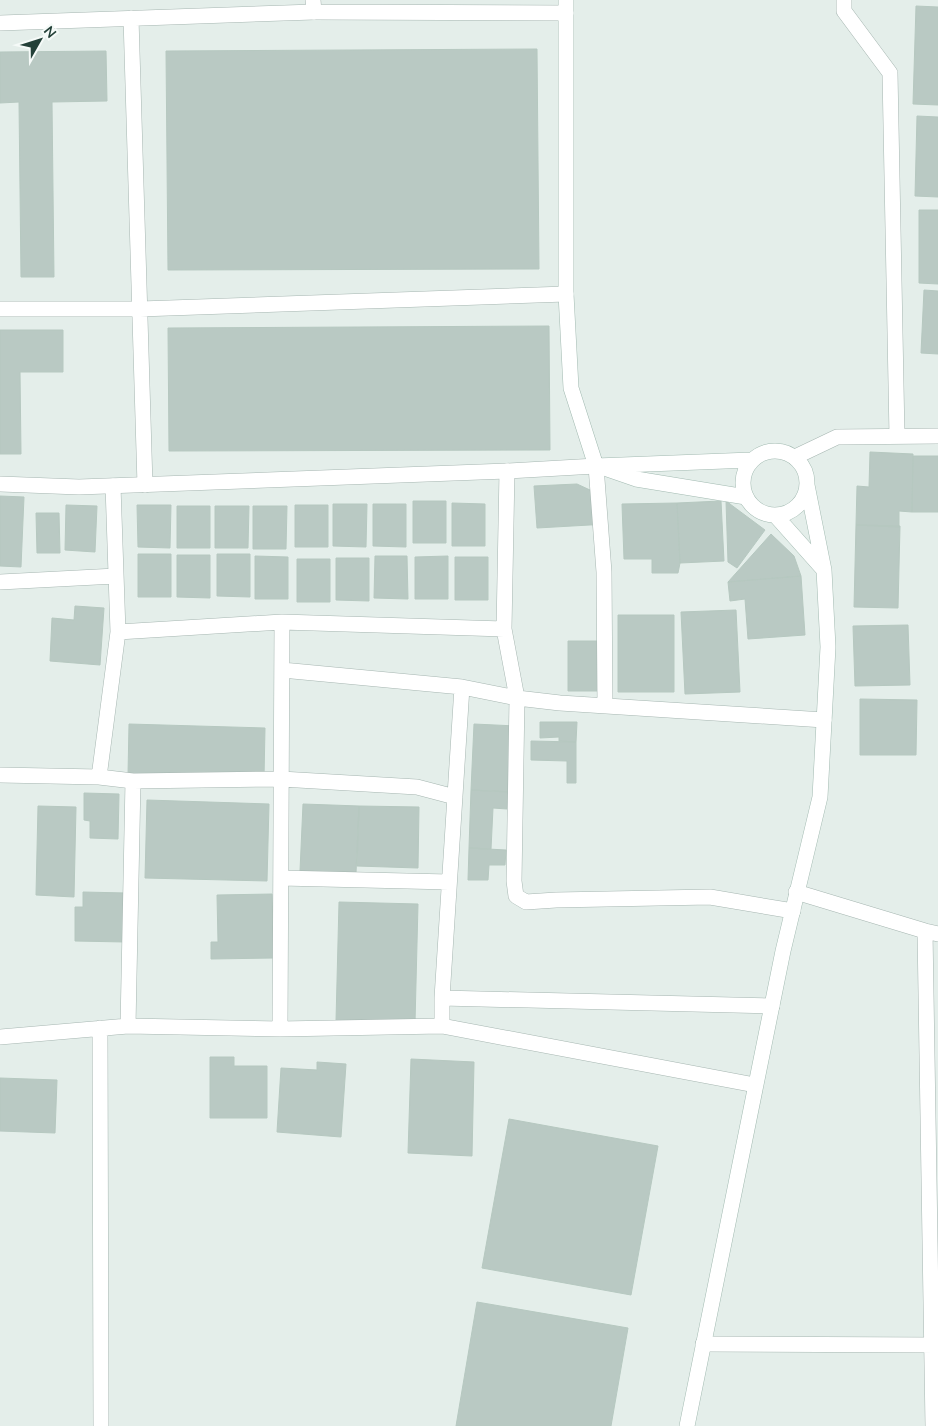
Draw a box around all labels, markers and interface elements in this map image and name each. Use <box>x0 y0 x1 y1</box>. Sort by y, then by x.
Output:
north arrow <box>15 15 65 65</box>
text: N <box>39 22 60 42</box>

